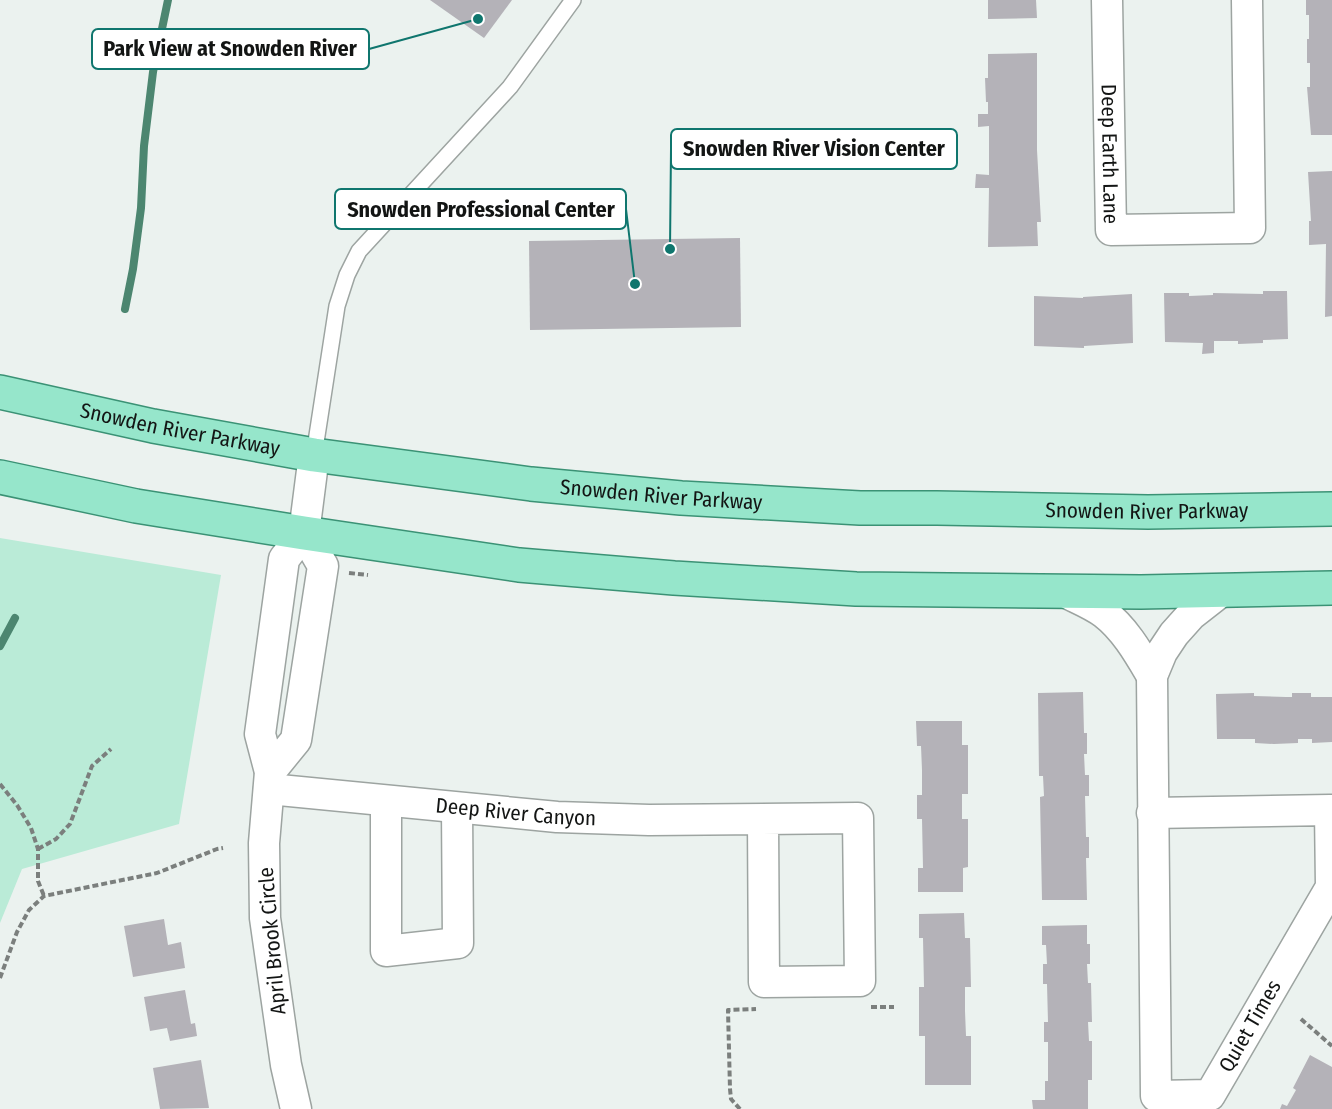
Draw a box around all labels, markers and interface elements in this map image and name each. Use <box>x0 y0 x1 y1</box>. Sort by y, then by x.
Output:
callout: Park View at Snowden River <box>92 29 369 69</box>
text: Park View at Snowden River <box>103 35 358 62</box>
street label: Deep Earth Lane <box>1095 84 1124 224</box>
callout: Snowden River Vision Center <box>671 129 957 169</box>
text: Snowden River Vision Center <box>683 135 946 162</box>
callout: Snowden Professional Center <box>335 189 626 229</box>
text: Snowden Professional Center <box>347 196 616 223</box>
street label: Snowden River Parkway <box>78 397 283 462</box>
street label: Snowden River Parkway <box>559 474 764 516</box>
street label: Snowden River Parkway <box>1045 497 1249 525</box>
street label: Deep River Canyon <box>435 792 596 831</box>
street label: April Brook Circle <box>253 866 291 1016</box>
street label: Quiet Times <box>1213 975 1287 1077</box>

